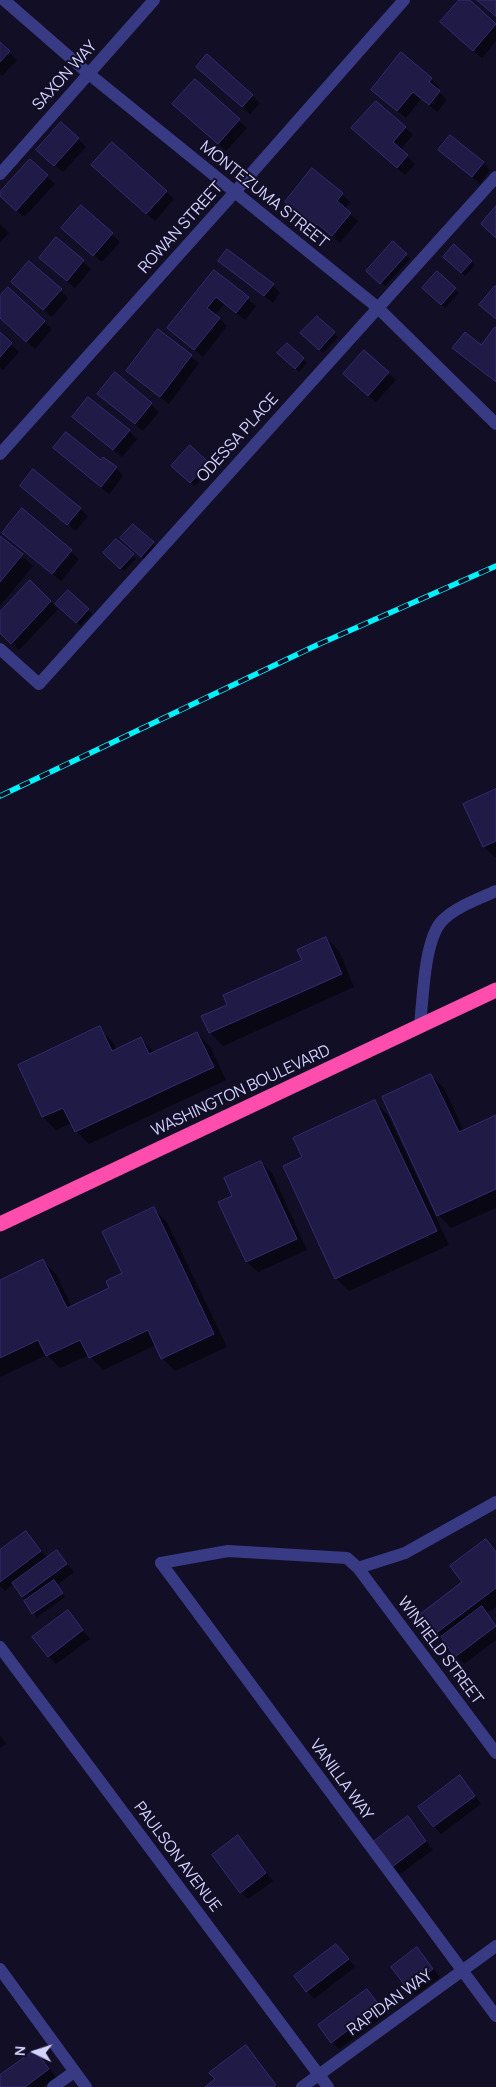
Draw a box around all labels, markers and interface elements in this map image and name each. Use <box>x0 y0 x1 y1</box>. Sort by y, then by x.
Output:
street label: SAXON WAY <box>29 37 101 115</box>
street label: MONTEZUMA STREET <box>196 137 332 253</box>
street label: ROWAN STREET <box>135 178 227 278</box>
street label: ODESSA PLACE <box>193 390 283 486</box>
street label: WASHINGTON BOULEVARD <box>149 1041 333 1141</box>
street label: WINFIELD STREET <box>393 1593 487 1709</box>
street label: VANILLA WAY <box>305 1736 377 1824</box>
street label: PAULSON AVENUE <box>129 1798 225 1916</box>
street label: RAPIDAN WAY <box>344 1966 436 2040</box>
north arrow <box>10 2027 60 2077</box>
text: N <box>10 2045 29 2057</box>

